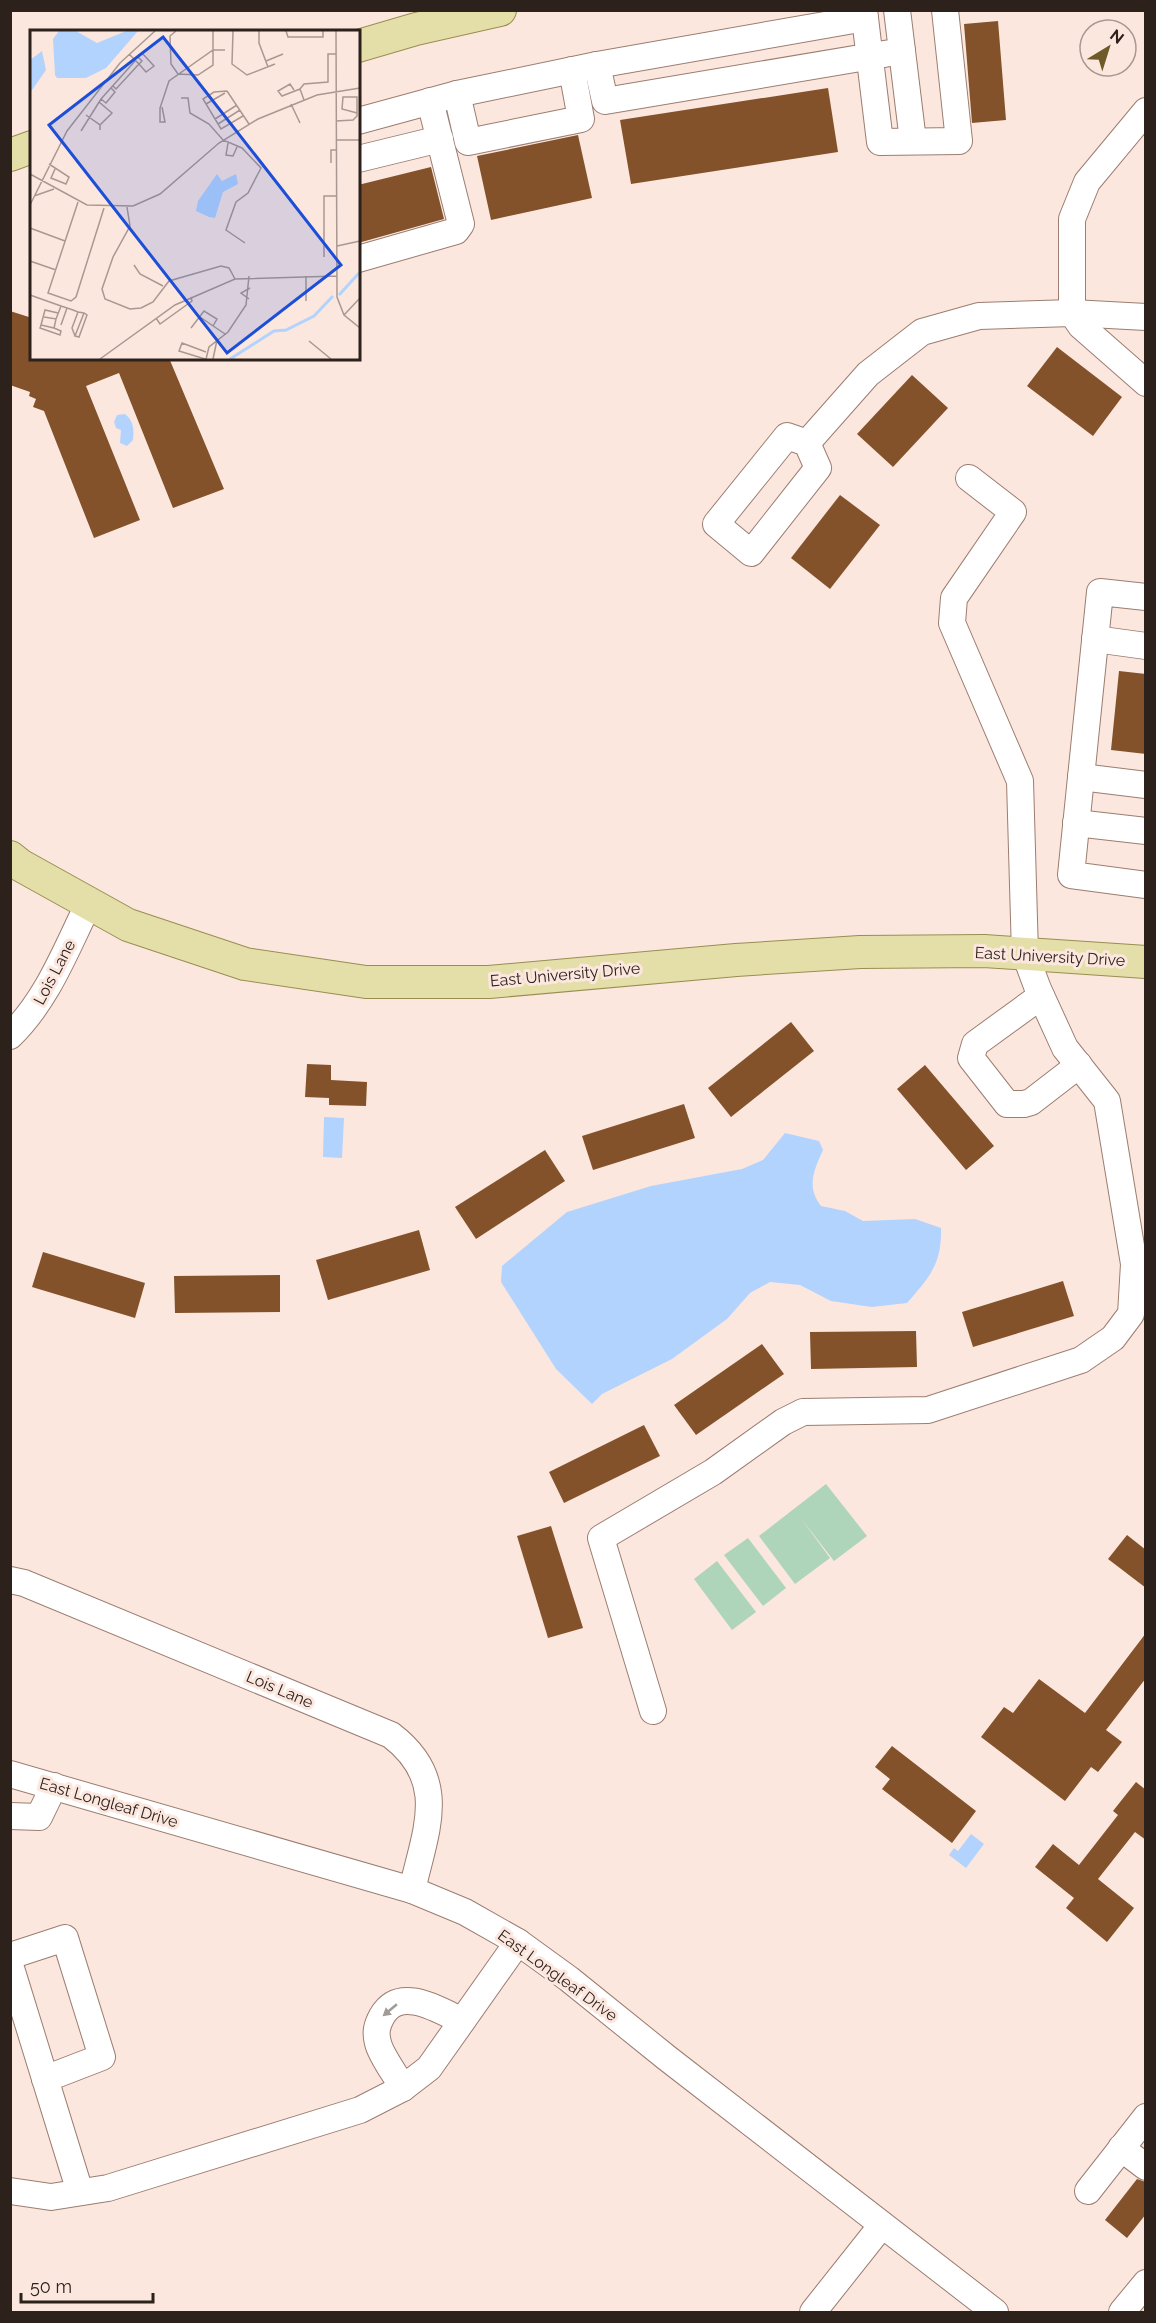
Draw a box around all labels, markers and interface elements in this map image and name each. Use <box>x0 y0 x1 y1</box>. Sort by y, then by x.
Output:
north arrow <box>1078 18 1138 78</box>
text: N <box>1106 25 1128 48</box>
inset map <box>30 30 360 360</box>
street label: Lois Lane <box>29 937 79 1008</box>
street label: East University Drive <box>974 943 1126 970</box>
street label: East University Drive <box>489 958 641 991</box>
street label: Lois Lane <box>244 1667 316 1712</box>
street label: East Longleaf Drive <box>37 1774 180 1831</box>
street label: East Longleaf Drive <box>494 1926 621 2025</box>
one-way arrow <box>382 2003 398 2016</box>
scale bar <box>21 2266 153 2304</box>
text: 50 m <box>30 2276 72 2297</box>

